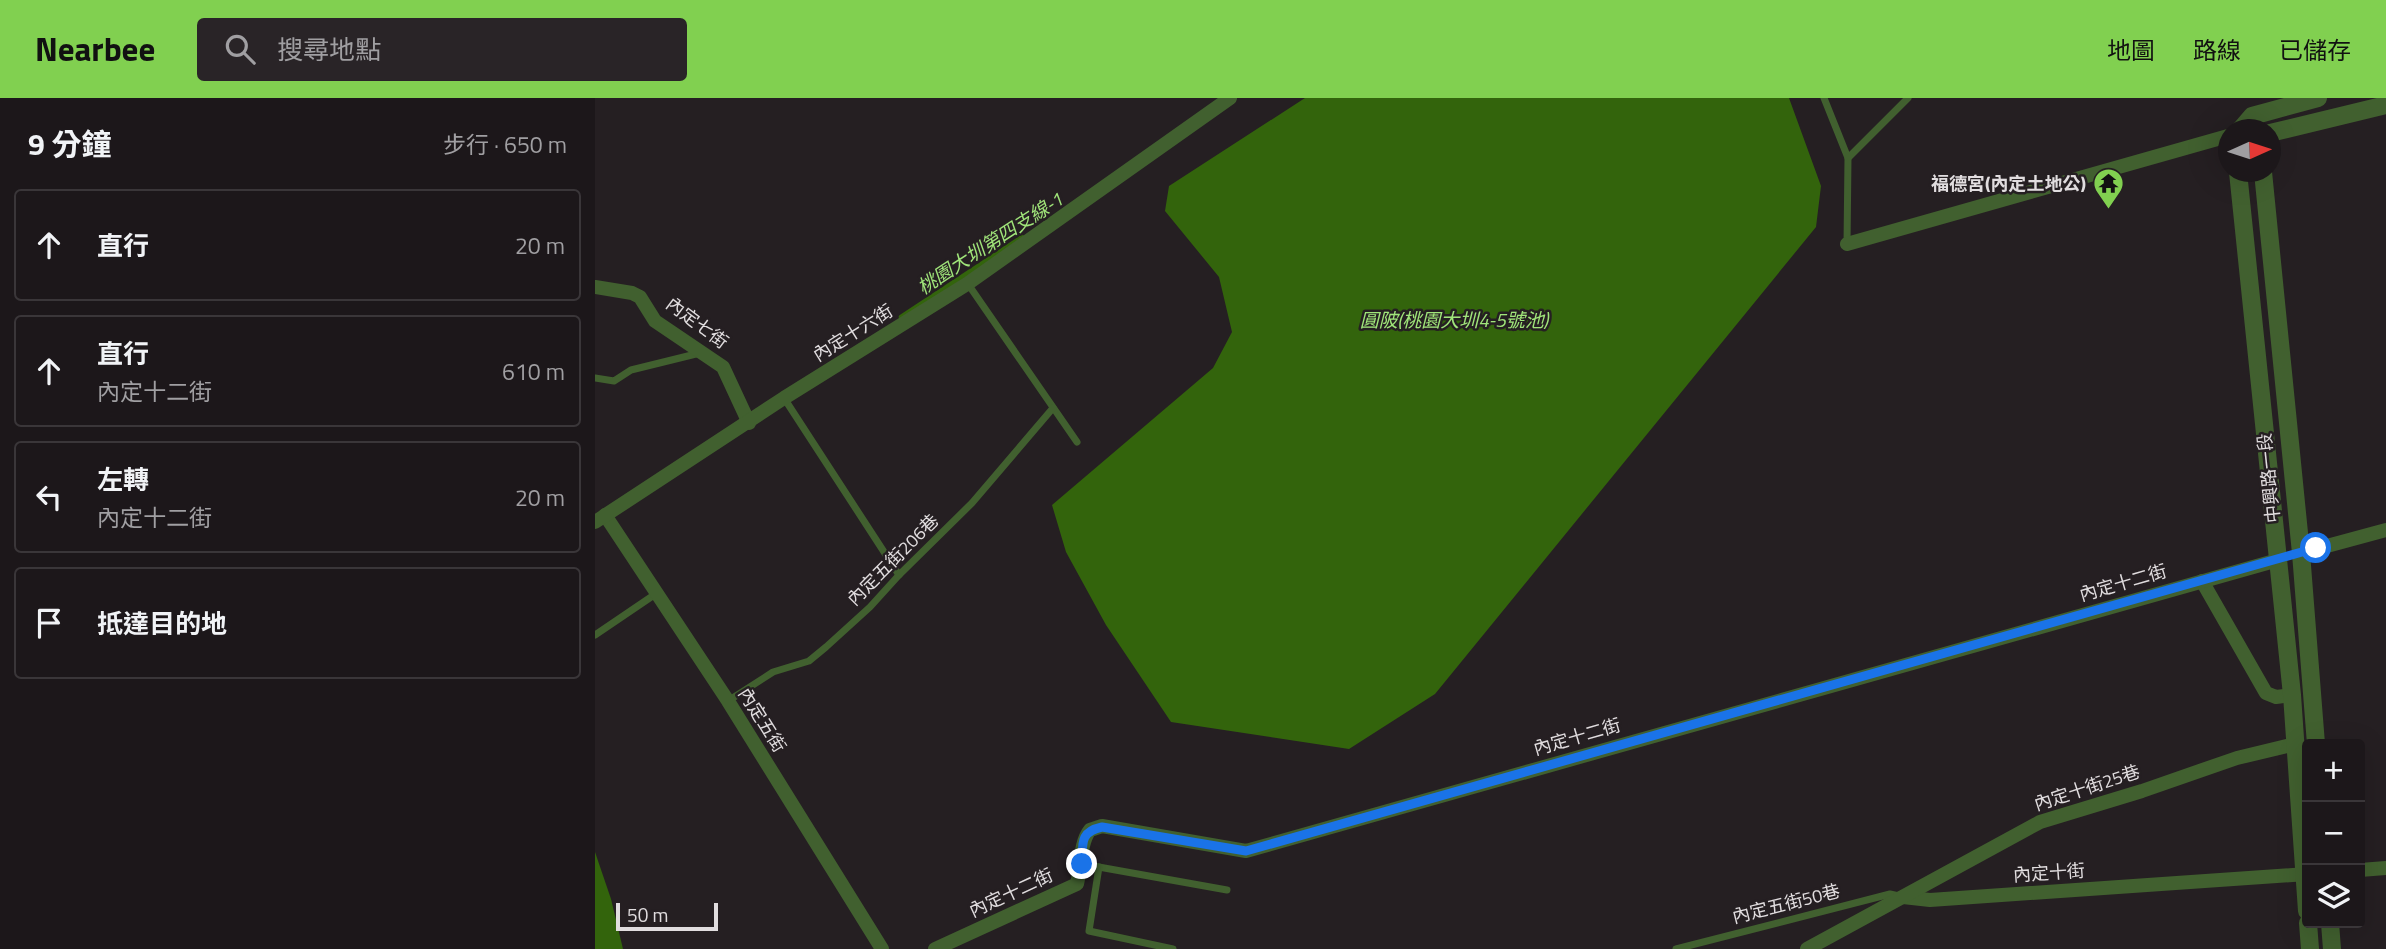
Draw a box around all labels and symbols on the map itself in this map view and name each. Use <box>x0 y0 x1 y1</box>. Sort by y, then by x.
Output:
north arrow <box>2218 119 2281 182</box>
temple icon: 福德宮(內定土地公) <box>2092 167 2126 211</box>
place label: 福德宮(內定土地公) <box>1931 170 2086 197</box>
water label: 桃園大圳第四支線-1 <box>911 184 1069 301</box>
street label: 內定七街 <box>660 290 734 355</box>
street label: 內定十六街 <box>807 297 898 368</box>
water label: 圓陂(桃園大圳4-5號池) <box>1360 305 1550 334</box>
street label: 中興路一段 <box>2250 432 2287 524</box>
street label: 內定五街206巷 <box>841 508 945 612</box>
route start <box>2300 532 2331 563</box>
street label: 內定十二街 <box>2076 557 2170 608</box>
street label: 內定五街 <box>732 682 793 757</box>
street label: 內定十二街 <box>1530 711 1624 762</box>
street label: 內定十街25巷 <box>2030 758 2143 817</box>
route end <box>1066 848 1097 879</box>
street label: 內定十街 <box>2012 857 2086 888</box>
street label: 內定十二街 <box>964 861 1057 924</box>
street label: 內定五街50巷 <box>1729 877 1843 930</box>
scale bar <box>616 900 717 932</box>

